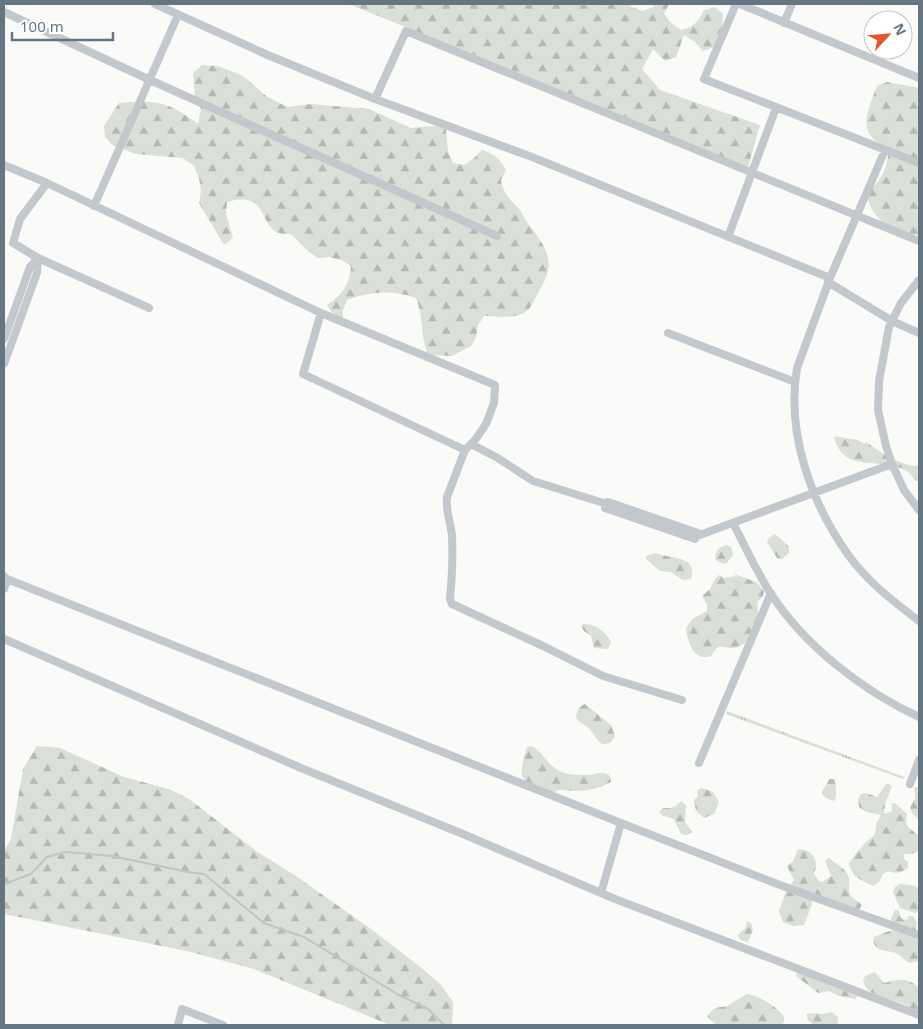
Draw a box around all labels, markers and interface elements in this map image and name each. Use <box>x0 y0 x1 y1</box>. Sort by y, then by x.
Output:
scale bar <box>12 10 114 42</box>
north arrow <box>863 10 913 60</box>
text: 100 m <box>20 16 64 36</box>
text: N <box>889 20 911 38</box>

